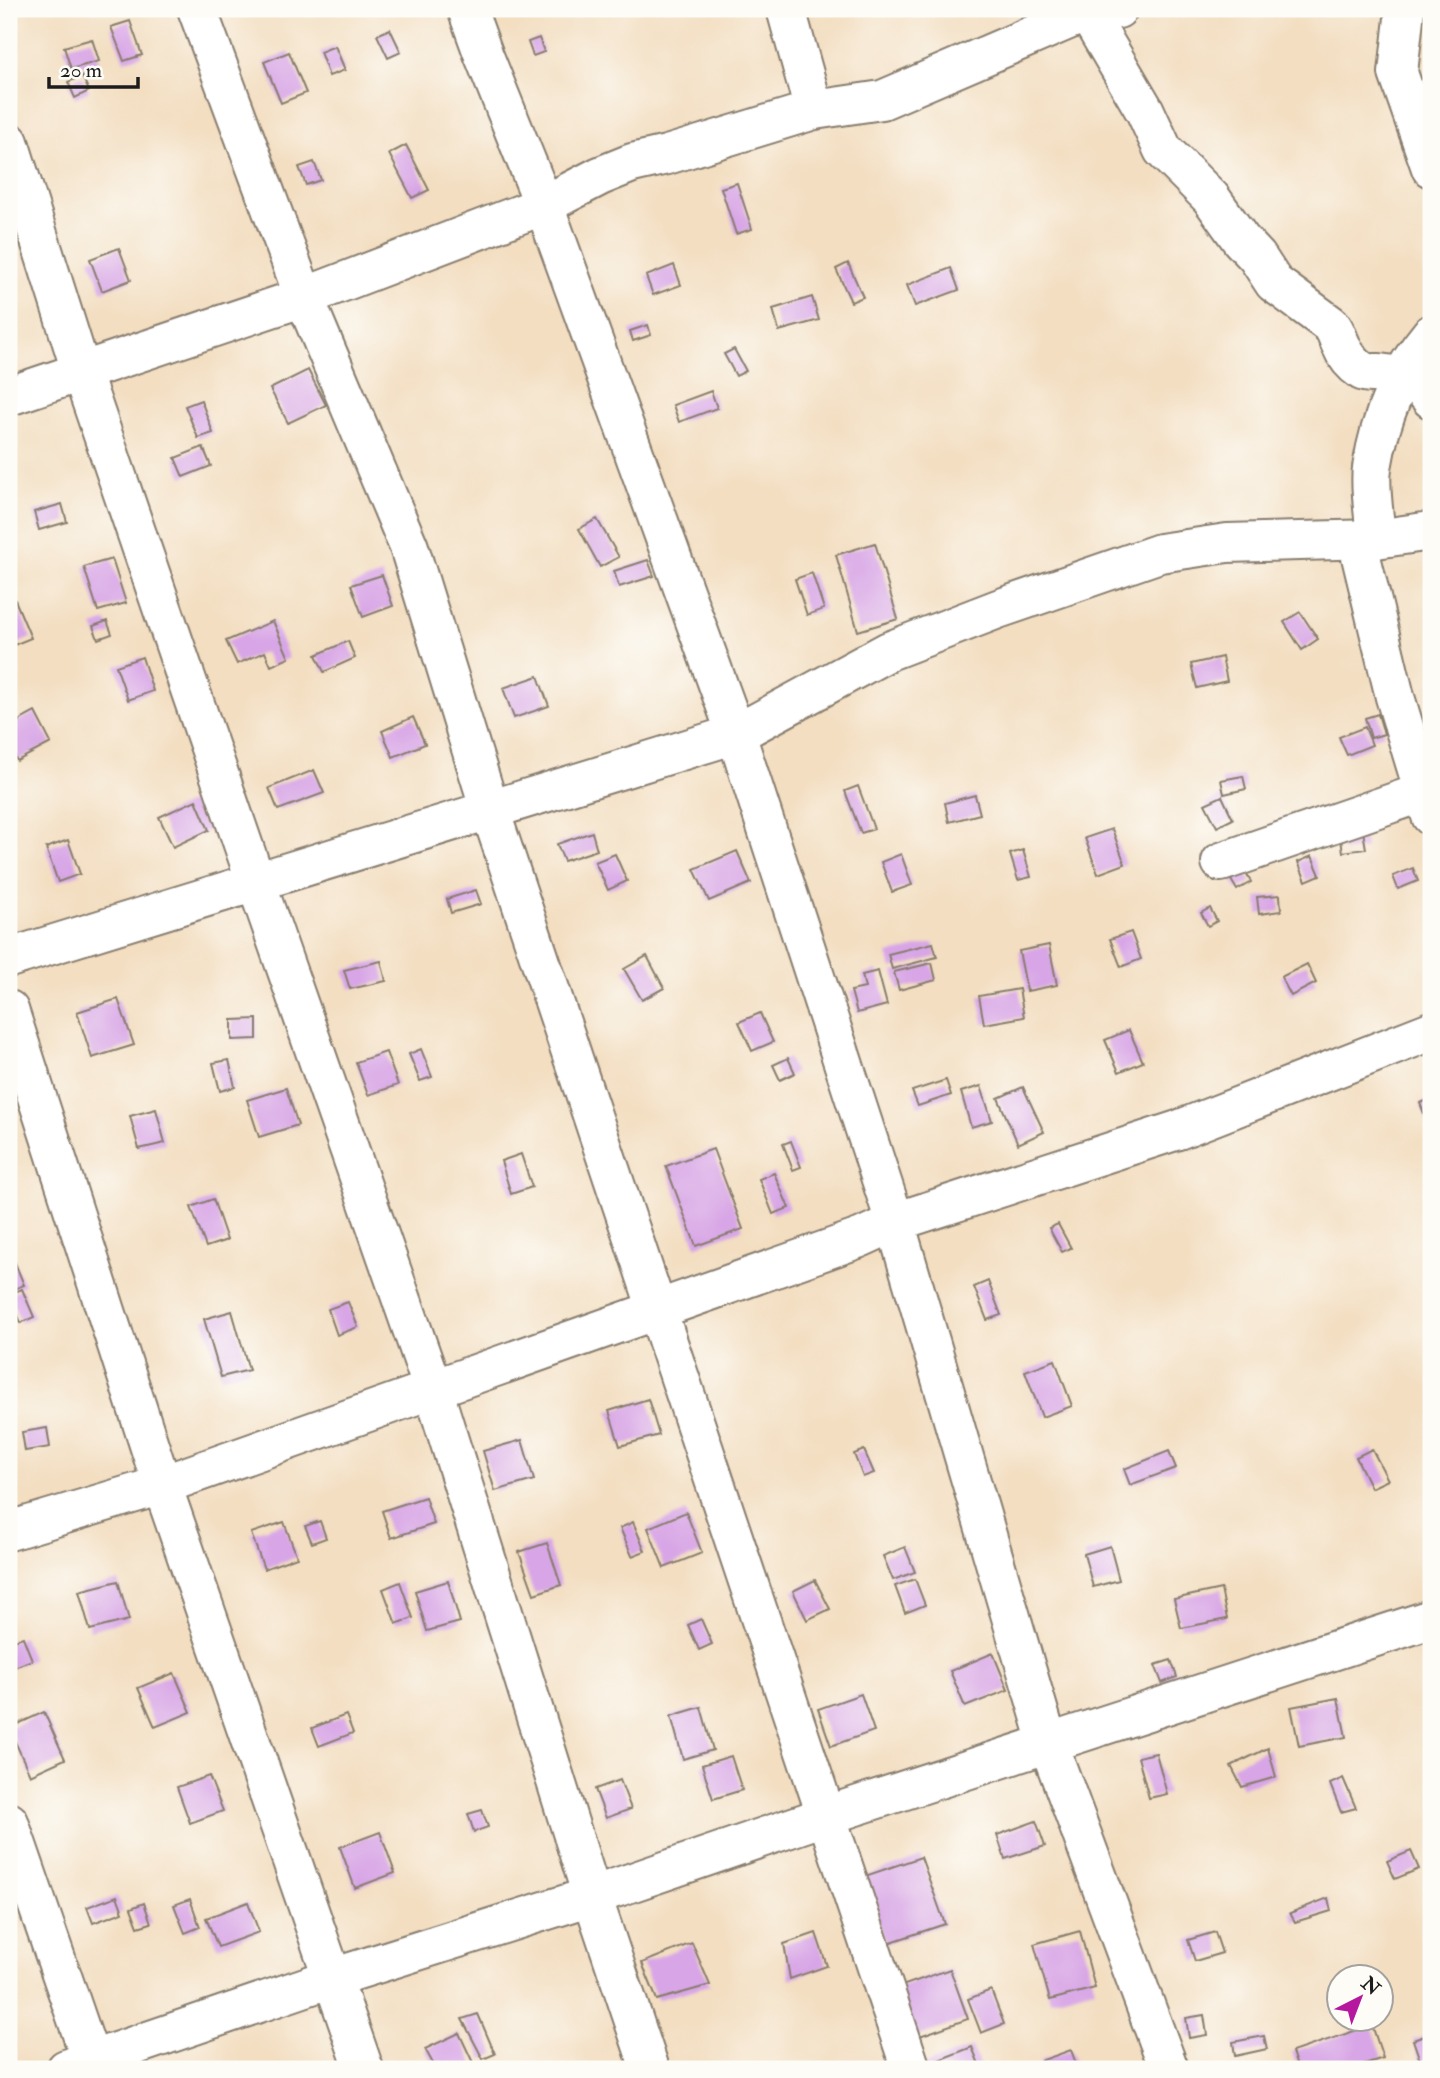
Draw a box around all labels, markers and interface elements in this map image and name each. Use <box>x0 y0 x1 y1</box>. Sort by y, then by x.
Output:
scale bar <box>49 46 138 90</box>
text: 20 m <box>60 57 102 84</box>
north arrow <box>1324 1962 1394 2032</box>
text: N <box>1356 1971 1386 2001</box>

